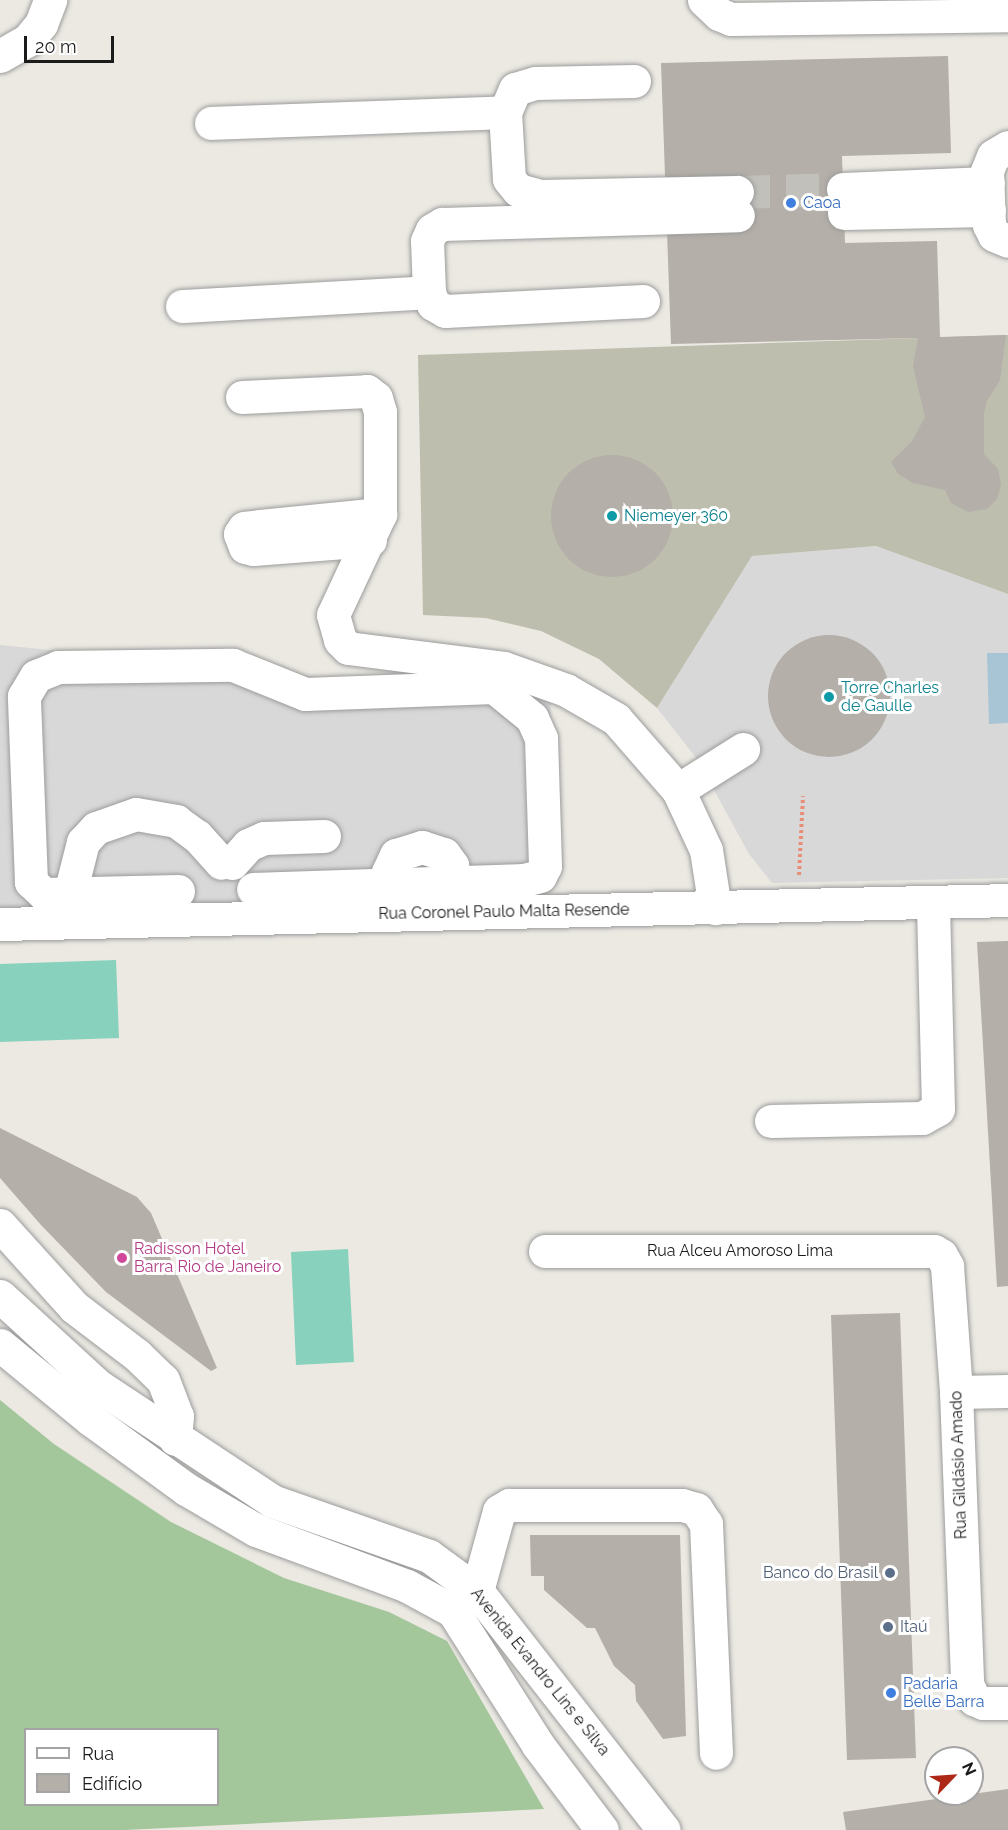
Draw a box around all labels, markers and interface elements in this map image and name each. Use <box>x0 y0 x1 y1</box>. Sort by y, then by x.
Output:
scale bar <box>27 24 117 62</box>
text: 20 m <box>35 36 77 57</box>
place label: Caoa <box>803 193 841 213</box>
marker: Caoa <box>784 196 798 210</box>
place label: Niemeyer 360 <box>624 506 729 526</box>
marker: Niemeyer 360 <box>605 509 619 523</box>
place label: Torre Charles de Gaulle <box>841 678 939 716</box>
marker: Torre Charles de Gaulle <box>822 690 836 704</box>
street label: Rua Coronel Paulo Malta Resende <box>378 900 630 924</box>
place label: Radisson Hotel Barra Rio de Janeiro <box>134 1239 282 1277</box>
street label: Rua Alceu Amoroso Lima <box>647 1241 833 1261</box>
marker: Radisson Hotel Barra Rio de Janeiro <box>115 1251 129 1265</box>
street label: Rua Gildásio Amado <box>947 1390 971 1540</box>
place label: Banco do Brasil <box>763 1563 878 1583</box>
marker: Banco do Brasil <box>883 1566 897 1580</box>
street label: Avenida Evandro Lins e Silva <box>466 1584 614 1760</box>
place label: Itaú <box>900 1617 927 1637</box>
marker: Itaú <box>881 1620 895 1634</box>
place label: Padaria Belle Barra <box>903 1674 985 1712</box>
marker: Padaria Belle Barra <box>884 1686 898 1700</box>
legend <box>24 1728 219 1806</box>
text: Rua <box>82 1743 114 1764</box>
north arrow <box>924 1746 984 1806</box>
text: N <box>958 1759 980 1779</box>
text: Edifício <box>82 1773 142 1794</box>

